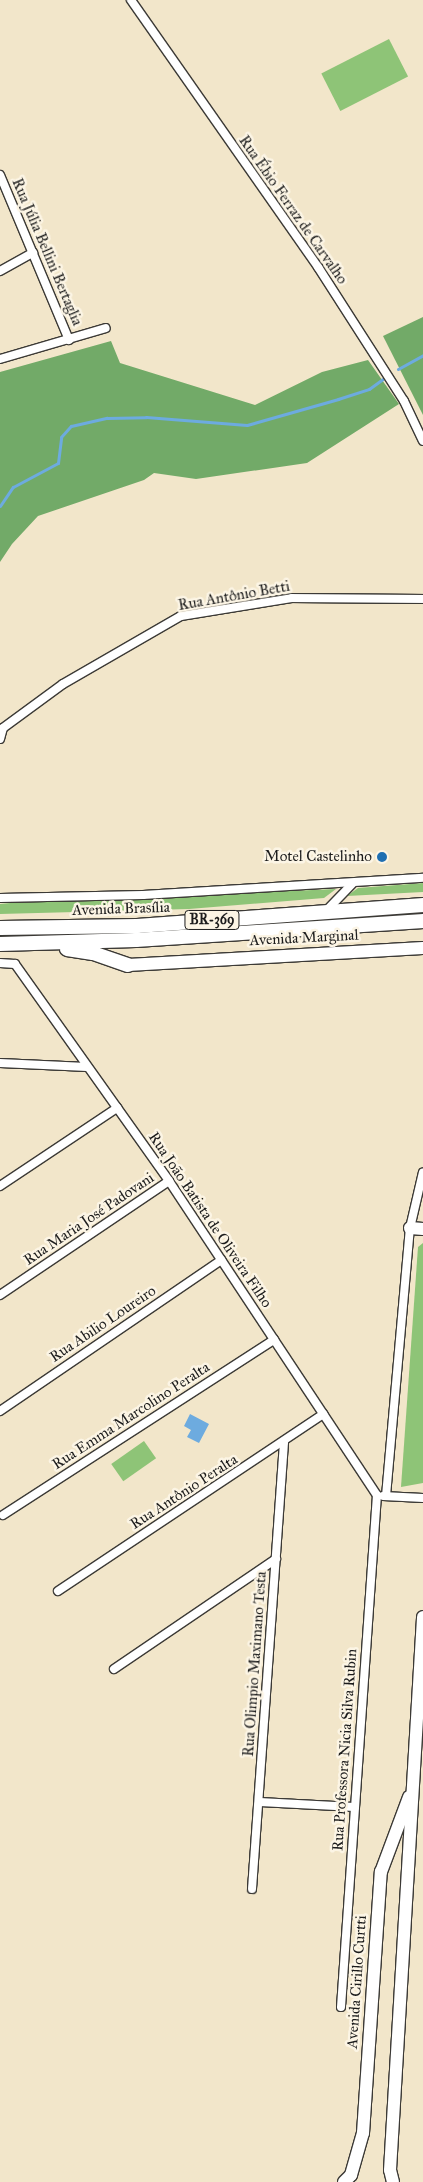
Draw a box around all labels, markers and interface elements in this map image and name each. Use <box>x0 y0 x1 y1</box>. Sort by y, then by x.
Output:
street label: Rua Ébio Ferraz de Carvalho <box>235 132 351 288</box>
street label: Rua Júlia Bellini Bertaglia <box>8 176 86 328</box>
street label: Rua Antônio Betti <box>177 577 291 615</box>
place label: Motel Castelinho <box>264 848 372 866</box>
marker: Motel Castelinho <box>376 851 388 863</box>
street label: Avenida Brasília <box>72 898 170 920</box>
road number: BR-369 <box>183 908 241 932</box>
street label: Avenida Marginal <box>249 926 359 950</box>
street label: Rua João Batista de Oliveira Filho <box>144 1129 276 1311</box>
street label: Rua Maria José Padovani <box>21 1169 157 1269</box>
street label: Rua Abilio Loureiro <box>46 1282 160 1366</box>
street label: Rua Emma Marcolino Peralta <box>49 1358 213 1474</box>
street label: Rua Antônio Peralta <box>127 1451 241 1533</box>
street label: Rua Olimpio Maximano Testa <box>240 1571 270 1757</box>
street label: Rua Professora Nicia Silva Rubin <box>329 1648 361 1852</box>
street label: Avenida Cirillo Curtti <box>343 1915 371 2049</box>

